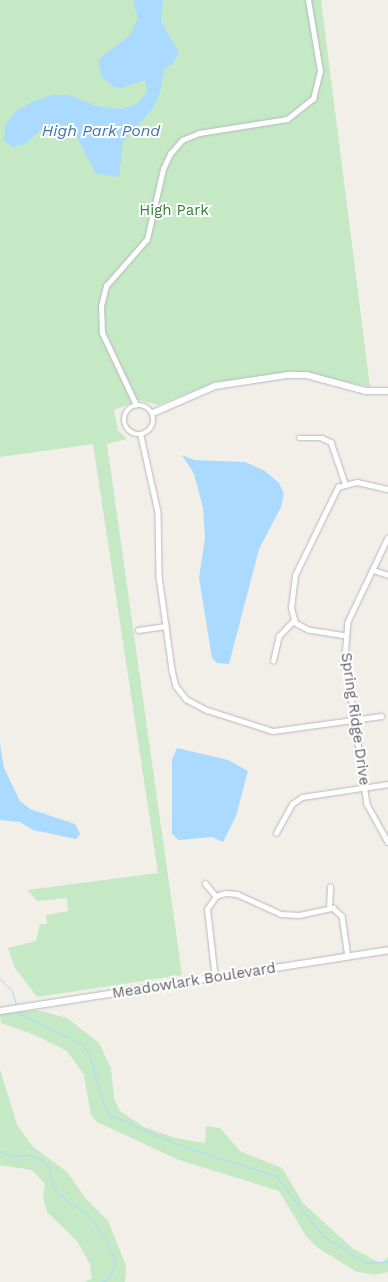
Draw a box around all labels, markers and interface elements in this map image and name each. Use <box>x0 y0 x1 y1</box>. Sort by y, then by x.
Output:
water label: High Park Pond <box>42 121 160 141</box>
park label: High Park <box>139 202 209 220</box>
street label: Spring Ridge Drive <box>337 652 373 786</box>
street label: Meadowlark Boulevard <box>111 959 277 1003</box>

